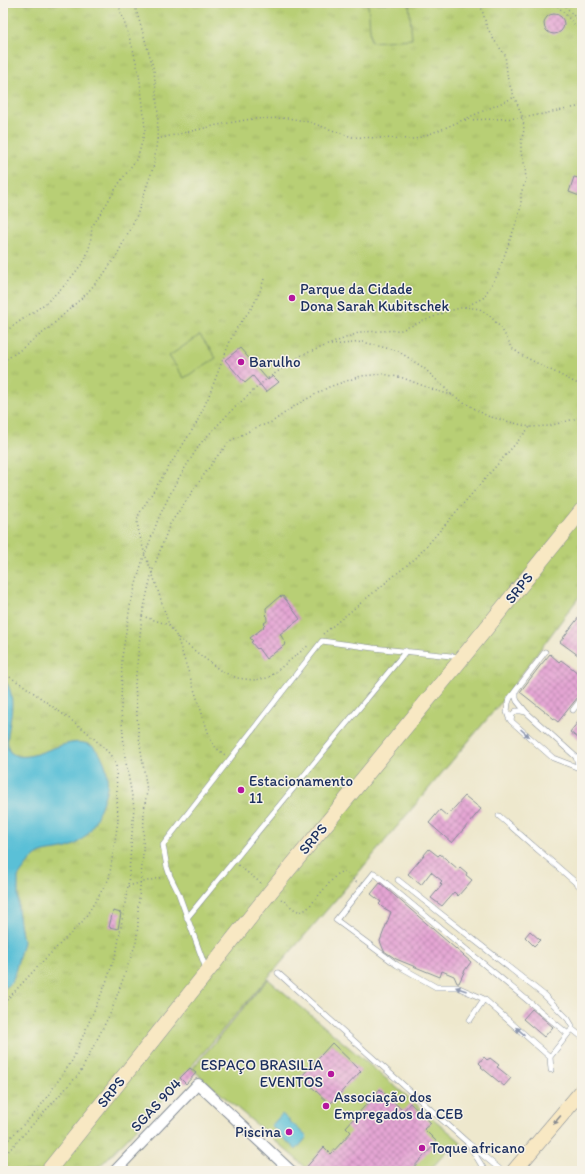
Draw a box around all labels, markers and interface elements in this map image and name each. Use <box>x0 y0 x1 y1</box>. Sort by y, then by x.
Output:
place label: Parque da Cidade Dona Sarah Kubitschek <box>300 280 449 315</box>
marker: Parque da Cidade Dona Sarah Kubitschek <box>287 293 297 303</box>
place label: Barulho <box>249 353 301 371</box>
marker: Barulho <box>236 357 246 367</box>
street label: SRPS <box>501 569 537 607</box>
one-way arrow <box>520 729 531 738</box>
place label: Estacionamento 11 <box>249 772 353 807</box>
marker: Estacionamento 11 <box>236 785 246 795</box>
street label: SRPS <box>295 820 331 858</box>
one-way arrow <box>454 986 466 992</box>
one-way arrow <box>516 1027 525 1036</box>
place label: ESPAÇO BRASILIA EVENTOS <box>201 1056 323 1091</box>
marker: ESPAÇO BRASILIA EVENTOS <box>326 1069 336 1079</box>
street label: SRPS <box>93 1073 129 1111</box>
street label: SGAS 904 <box>127 1075 185 1135</box>
place label: Associação dos Empregados da CEB <box>334 1088 463 1123</box>
marker: Associação dos Empregados da CEB <box>321 1101 331 1111</box>
one-way arrow <box>552 1115 561 1126</box>
place label: Piscina <box>235 1123 281 1141</box>
marker: Piscina <box>284 1127 294 1137</box>
place label: Toque africano <box>430 1139 525 1157</box>
marker: Toque africano <box>417 1143 427 1153</box>

